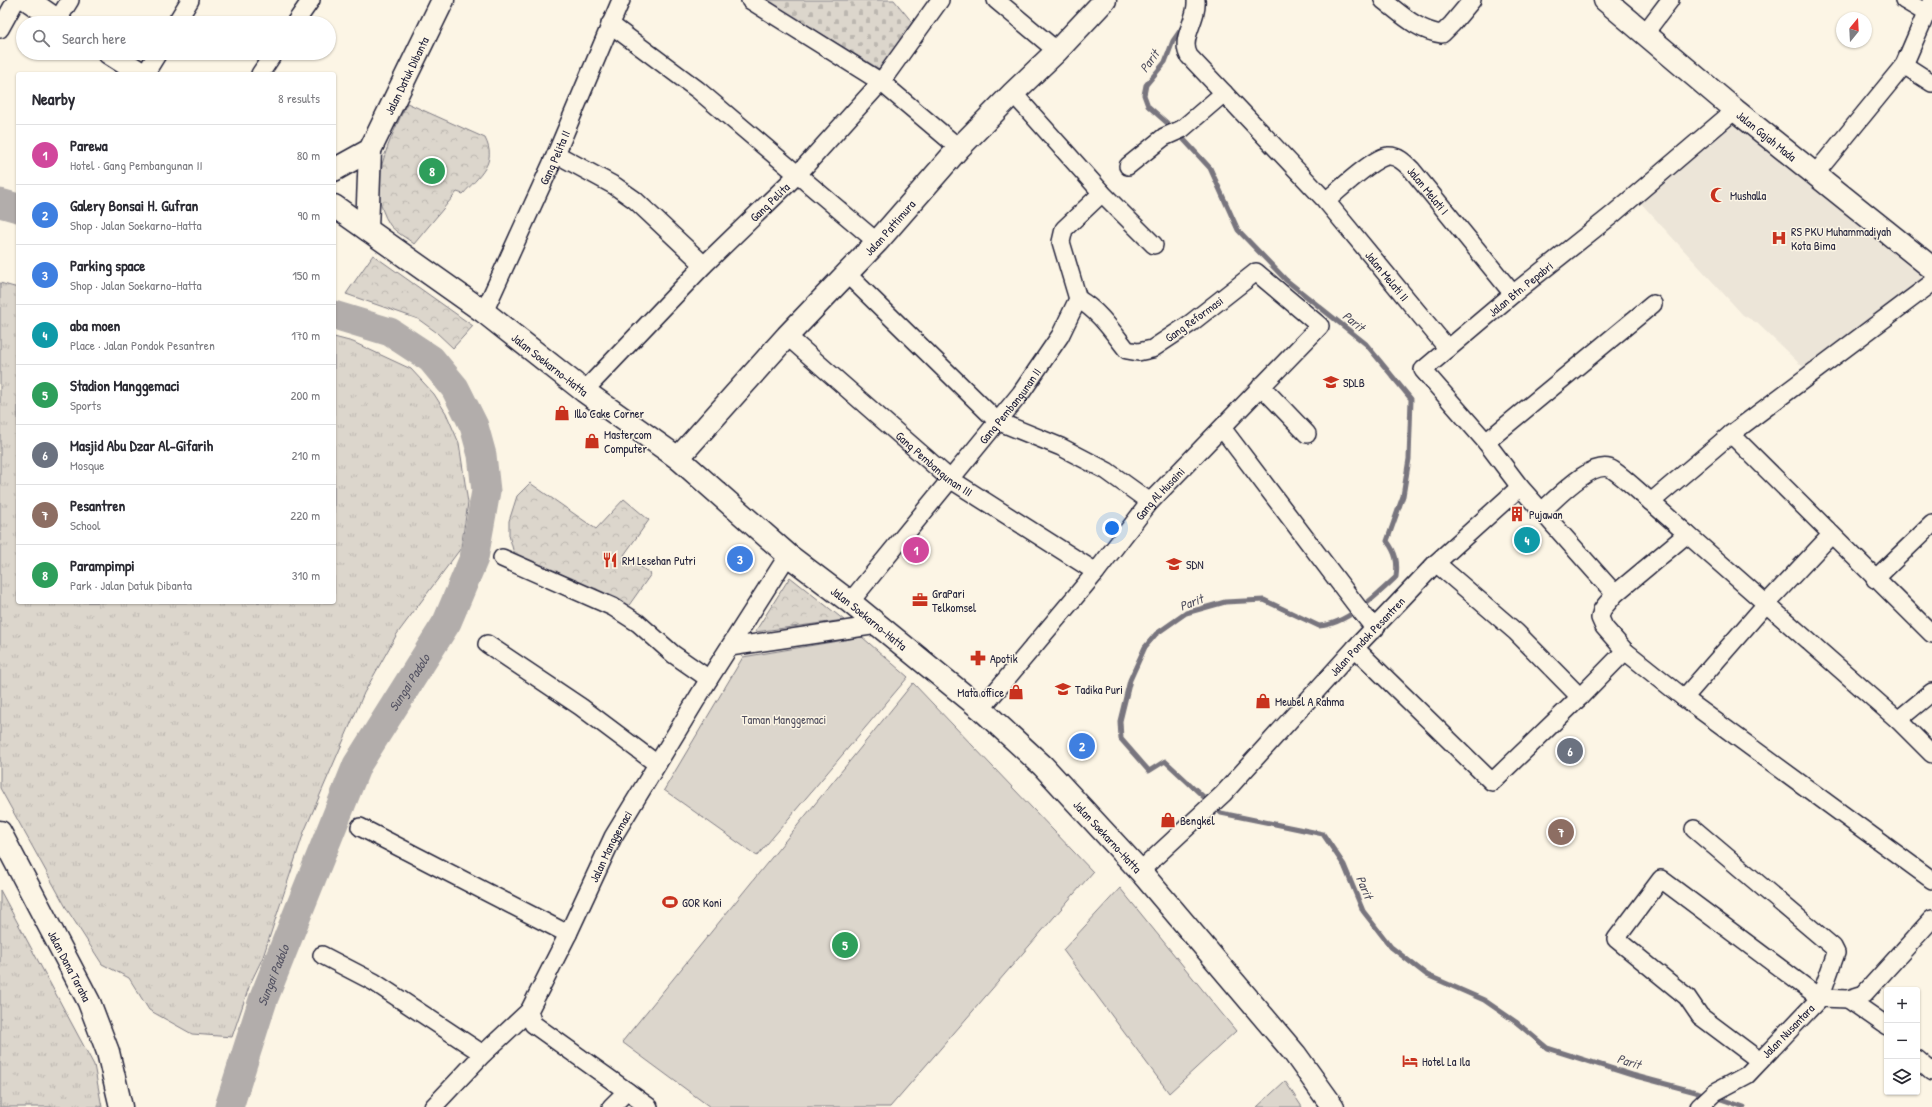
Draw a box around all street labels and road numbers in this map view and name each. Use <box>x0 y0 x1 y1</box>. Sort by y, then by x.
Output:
street label: Jalan Datuk Dibanta <box>380 33 433 117</box>
street label: Jalan Gajah Mada <box>1733 106 1801 165</box>
street label: Gang Pelita II <box>535 127 574 187</box>
street label: Jalan Melati I <box>1404 162 1453 218</box>
street label: Gang Pelita <box>746 178 793 225</box>
street label: Jalan Pattimura <box>860 196 919 259</box>
street label: Jalan Melati II <box>1362 247 1413 304</box>
street label: Jalan Btn. Pepabri <box>1484 257 1556 320</box>
street label: Gang Reformasi <box>1161 292 1227 346</box>
street label: Jalan Soekarno-Hatta <box>508 329 592 400</box>
street label: Gang Pembangunan II <box>974 364 1044 447</box>
street label: Gang Pembangunan III <box>892 427 976 500</box>
street label: Gang Al Husaini <box>1131 463 1188 523</box>
street label: Jalan Soekarno-Hatta <box>828 582 911 654</box>
street label: Jalan Pondok Pesantren <box>1326 593 1408 679</box>
street label: Jalan Soekarno-Hatta <box>1070 796 1146 876</box>
street label: Jalan Manggemaci <box>585 807 636 885</box>
street label: Jalan Dana Taraha <box>44 927 96 1005</box>
street label: Jalan Nusantara <box>1758 1000 1818 1062</box>

